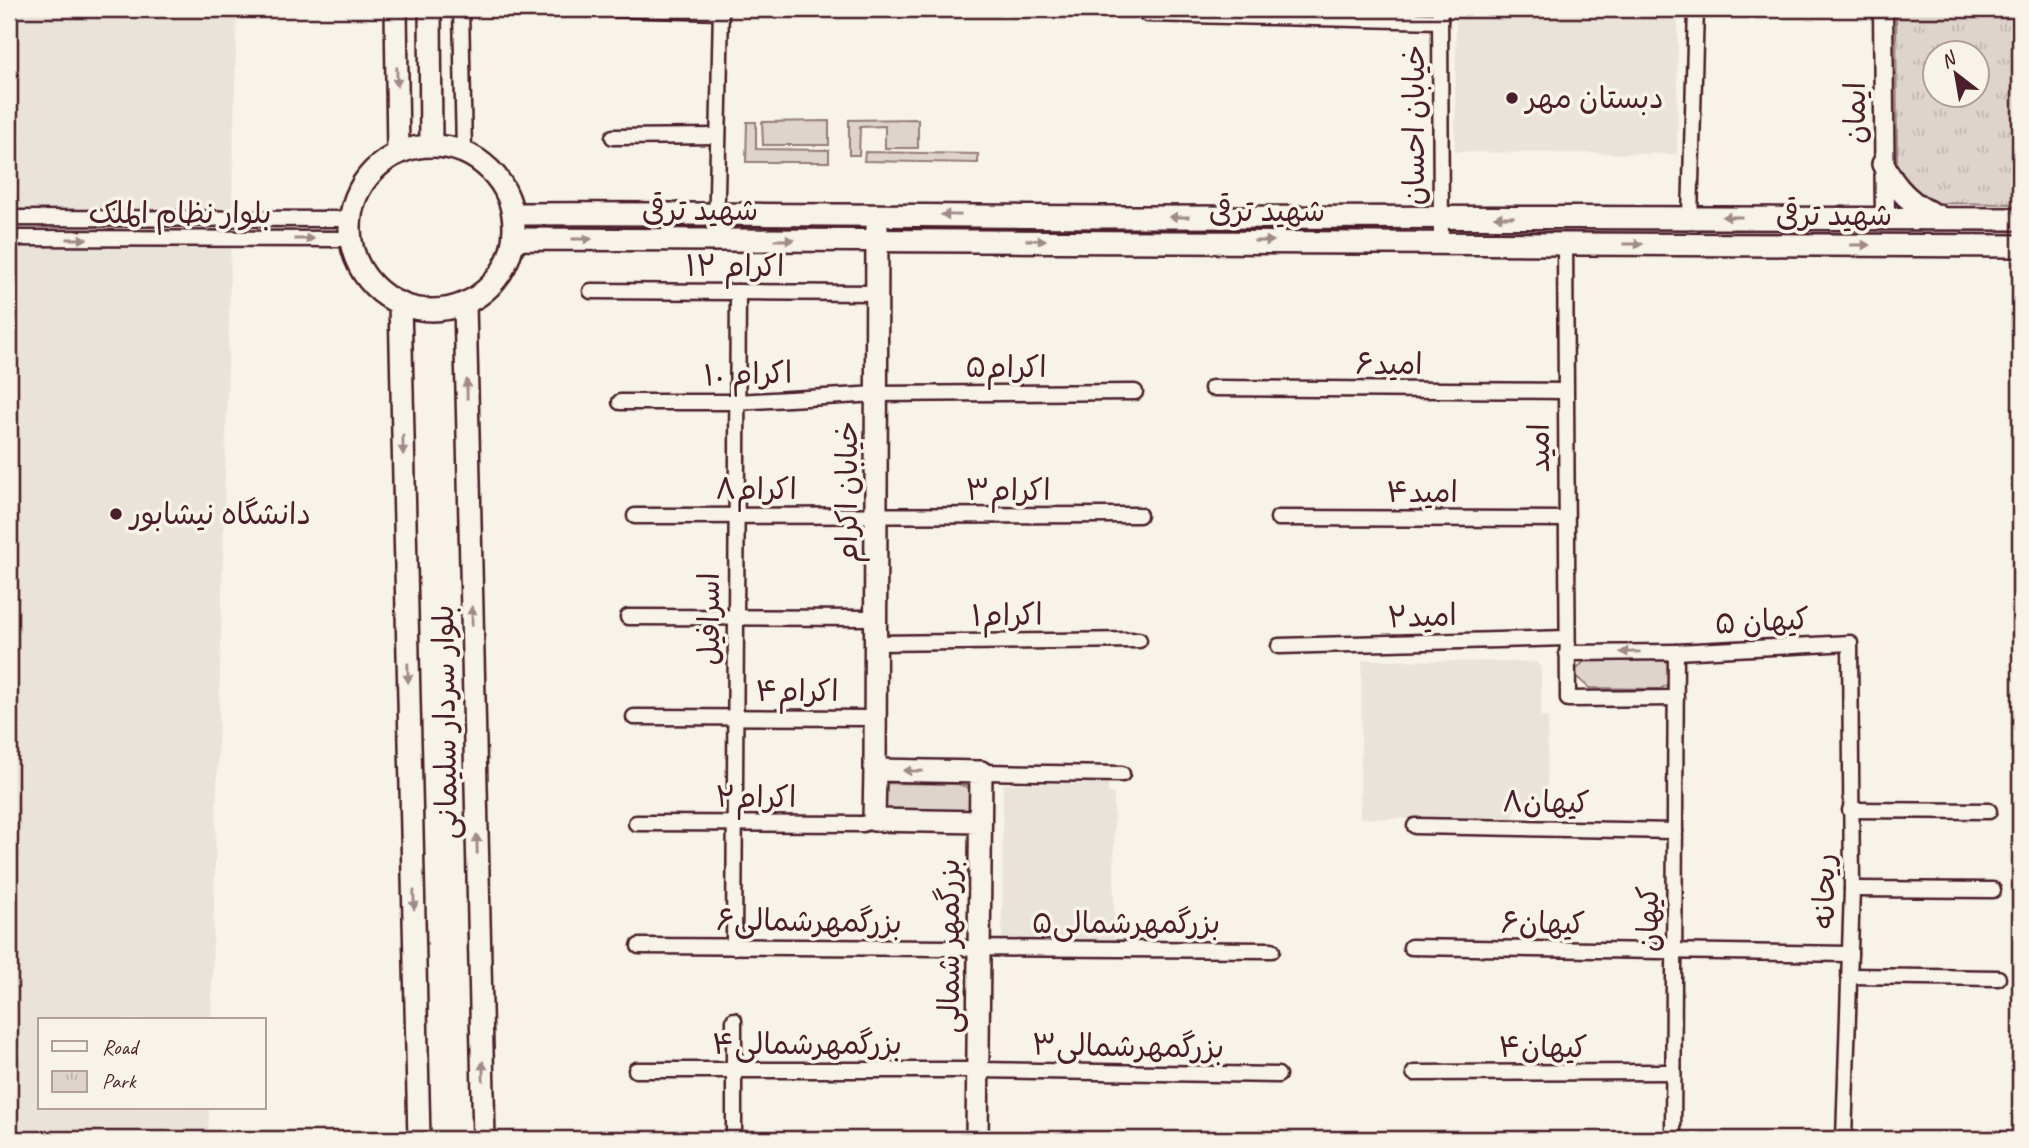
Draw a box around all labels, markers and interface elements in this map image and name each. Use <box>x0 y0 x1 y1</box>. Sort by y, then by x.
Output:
north arrow <box>1920 38 1990 108</box>
street label: خیابان احسان <box>1395 45 1433 205</box>
text: N <box>1937 45 1962 74</box>
one-way arrow <box>392 66 403 88</box>
place label: دبستان مهر <box>1523 79 1664 117</box>
street label: ایمان <box>1836 82 1874 144</box>
marker: دبستان مهر <box>1504 90 1520 106</box>
street label: شهید ترقی <box>642 191 758 229</box>
street label: شهید ترقی <box>1209 192 1325 230</box>
street label: بلوار نظام الملک <box>88 194 272 235</box>
street label: شهید ترقی <box>1776 196 1892 234</box>
one-way arrow <box>940 209 962 221</box>
one-way arrow <box>1167 211 1189 223</box>
one-way arrow <box>1493 211 1515 223</box>
one-way arrow <box>1720 211 1742 223</box>
one-way arrow <box>66 233 88 245</box>
one-way arrow <box>294 233 316 245</box>
one-way arrow <box>571 233 593 245</box>
one-way arrow <box>774 234 796 246</box>
one-way arrow <box>1026 234 1048 246</box>
one-way arrow <box>1253 235 1275 247</box>
one-way arrow <box>1622 238 1644 249</box>
one-way arrow <box>1850 239 1872 251</box>
street label: اکرام ۱۲ <box>685 247 785 289</box>
street label: امید۶ <box>1355 345 1423 383</box>
street label: اکرام۵ <box>965 348 1047 390</box>
street label: اکرام ۱۰ <box>703 353 793 399</box>
one-way arrow <box>461 377 473 399</box>
street label: خیابان اکرام <box>828 421 870 563</box>
street label: امید <box>1520 423 1558 473</box>
one-way arrow <box>397 434 409 456</box>
street label: اکرام۸ <box>715 470 797 512</box>
street label: اکرام۳ <box>965 471 1051 513</box>
street label: امید۴ <box>1386 473 1458 511</box>
place label: دانشگاه نیشابور <box>128 495 311 533</box>
marker: دانشگاه نیشابور <box>108 506 124 522</box>
street label: اسرافیل <box>690 572 728 666</box>
street label: اکرام۱ <box>971 595 1043 639</box>
street label: امید۲ <box>1387 596 1457 636</box>
street label: کیهان ۵ <box>1714 600 1810 642</box>
street label: بلوار سردار سلیمانی <box>424 604 466 840</box>
one-way arrow <box>466 605 478 627</box>
one-way arrow <box>1618 646 1640 658</box>
one-way arrow <box>403 662 414 684</box>
street label: اکرام۴ <box>755 672 839 714</box>
one-way arrow <box>901 765 923 777</box>
street label: اکرام۲ <box>716 778 796 820</box>
street label: کیهان۸ <box>1502 782 1590 822</box>
one-way arrow <box>472 832 483 854</box>
street label: ریحانه <box>1805 853 1843 929</box>
street label: بزرگمهر شمالی <box>930 859 968 1033</box>
street label: کیهان <box>1629 886 1667 952</box>
one-way arrow <box>408 889 420 911</box>
street label: بزرگمهرشمالی۶ <box>716 900 902 942</box>
street label: کیهان۶ <box>1500 903 1586 943</box>
street label: بزرگمهرشمالی۵ <box>1032 904 1220 942</box>
legend <box>38 1018 266 1110</box>
street label: بزرگمهرشمالی۴ <box>712 1025 902 1063</box>
street label: بزرگمهرشمالی۳ <box>1032 1025 1224 1067</box>
street label: کیهان۴ <box>1498 1028 1588 1066</box>
text: Road <box>102 1034 141 1060</box>
one-way arrow <box>477 1060 488 1082</box>
text: Park <box>102 1068 137 1094</box>

